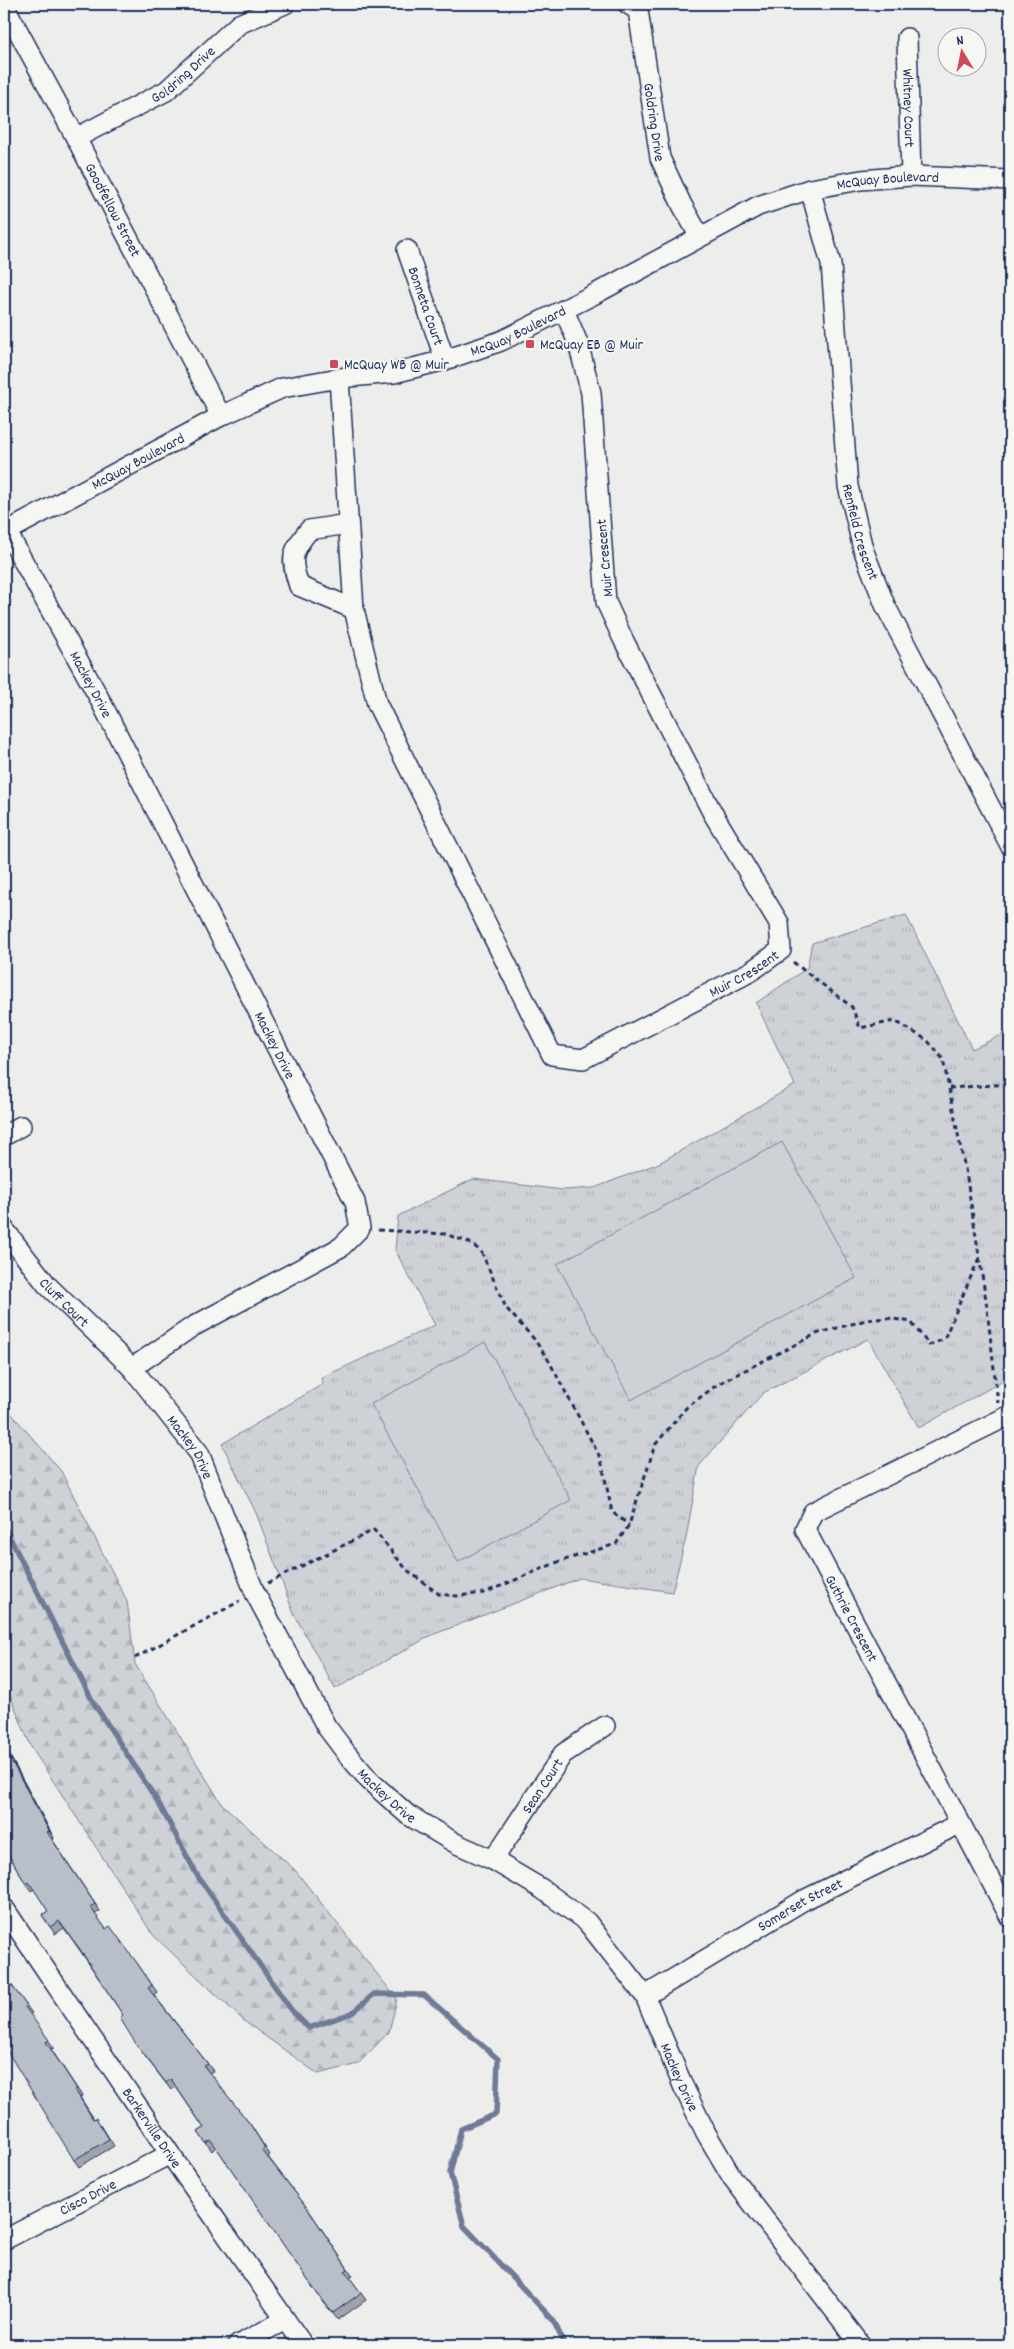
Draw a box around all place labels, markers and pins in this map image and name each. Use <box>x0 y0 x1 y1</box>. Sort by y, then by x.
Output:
place label: McQuay EB @ Muir <box>540 335 643 357</box>
marker: McQuay EB @ Muir <box>524 338 536 350</box>
place label: McQuay WB @ Muir <box>344 355 449 377</box>
marker: McQuay WB @ Muir <box>328 358 340 370</box>

